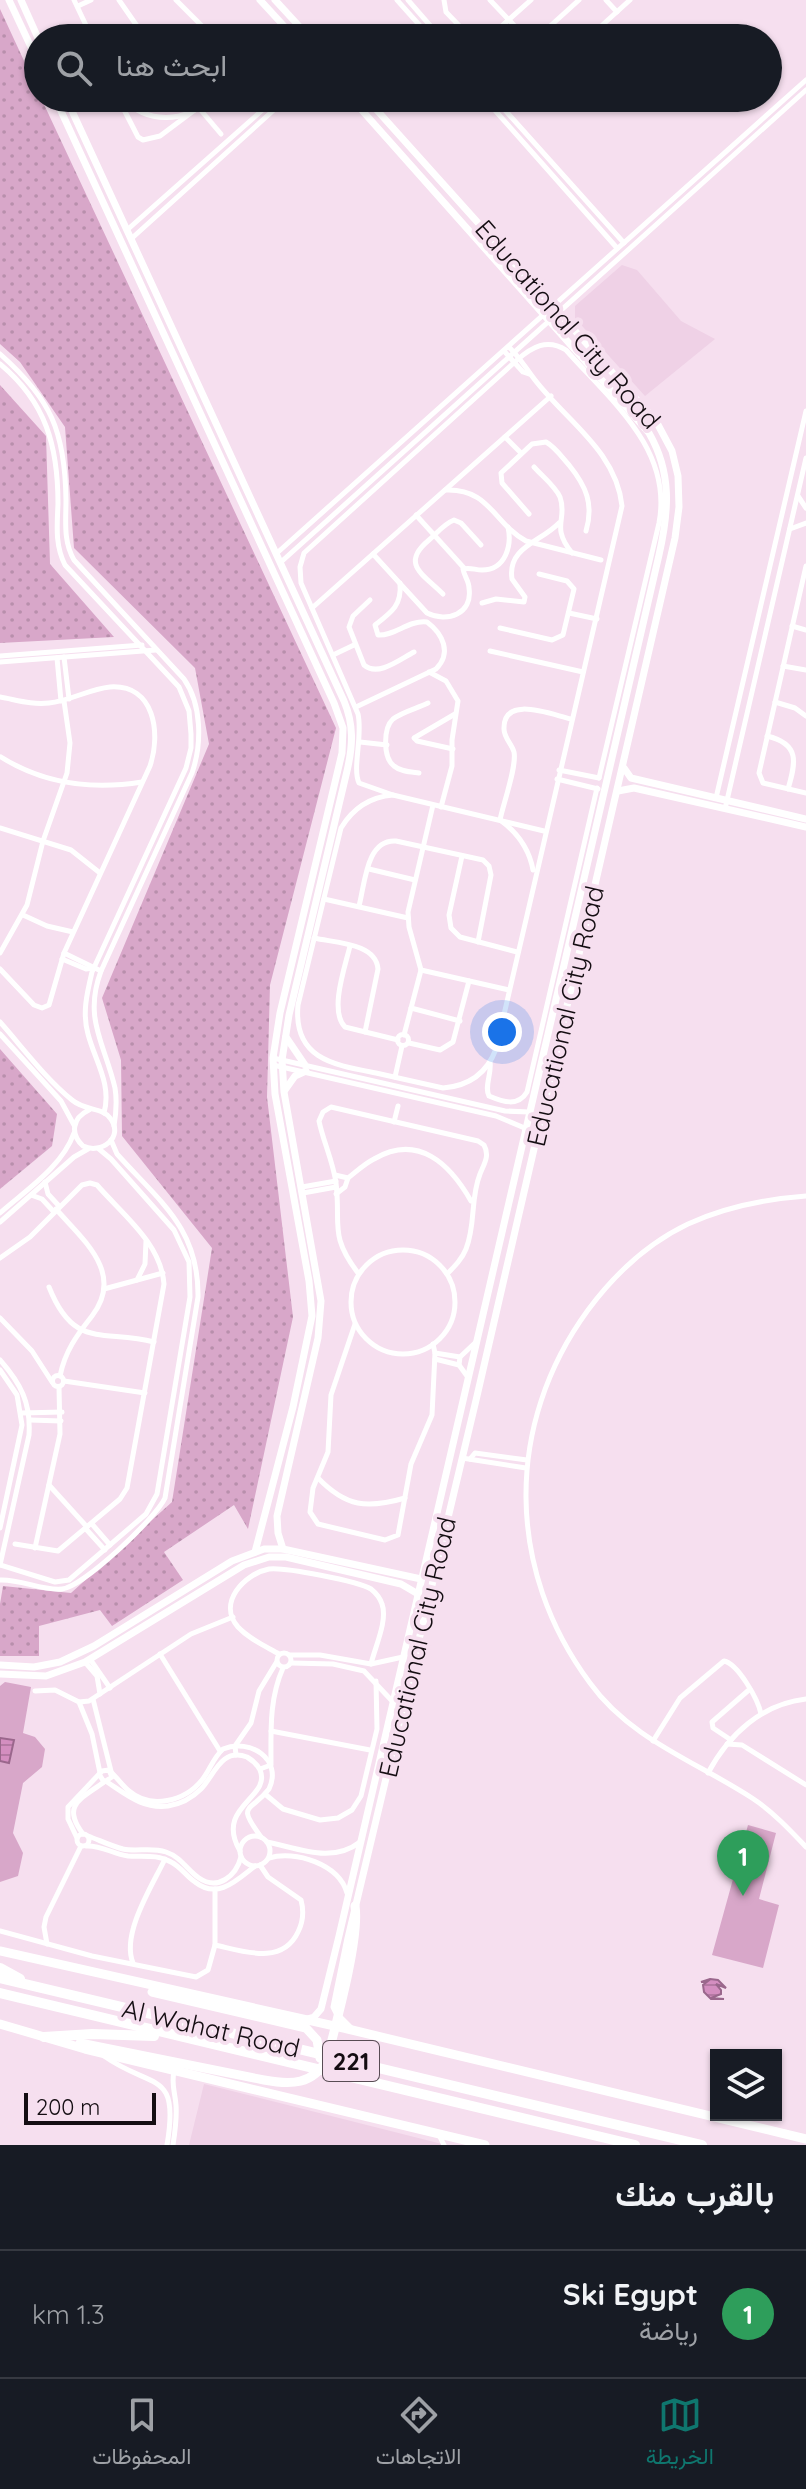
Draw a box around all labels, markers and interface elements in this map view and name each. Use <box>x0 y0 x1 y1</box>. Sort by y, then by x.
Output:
search box <box>24 24 782 112</box>
icon: search <box>52 46 96 90</box>
text: ابحث هنا <box>116 46 227 84</box>
street label: Educational City Road <box>468 213 668 435</box>
street label: Educational City Road <box>519 882 611 1150</box>
your location <box>482 1012 522 1052</box>
street label: Educational City Road <box>371 1513 463 1781</box>
pin: 1 <box>717 1830 769 1896</box>
street label: Al Wahat Road <box>119 1992 303 2064</box>
road number: 221 <box>323 2041 379 2081</box>
map controls <box>710 2049 782 2121</box>
button: layers <box>710 2049 782 2121</box>
scale bar <box>24 2089 156 2125</box>
text: 200 m <box>36 2093 100 2121</box>
text: بالقرب منك <box>615 2172 774 2215</box>
text: Ski Egypt <box>563 2275 698 2313</box>
text: 1.3 km <box>32 2298 105 2331</box>
text: 1 <box>743 2298 753 2331</box>
text: رياضة <box>639 2314 698 2347</box>
tab: المحفوظات <box>92 2393 191 2476</box>
tab: الاتجاهات <box>376 2393 461 2476</box>
tab: الخريطة <box>646 2393 714 2476</box>

